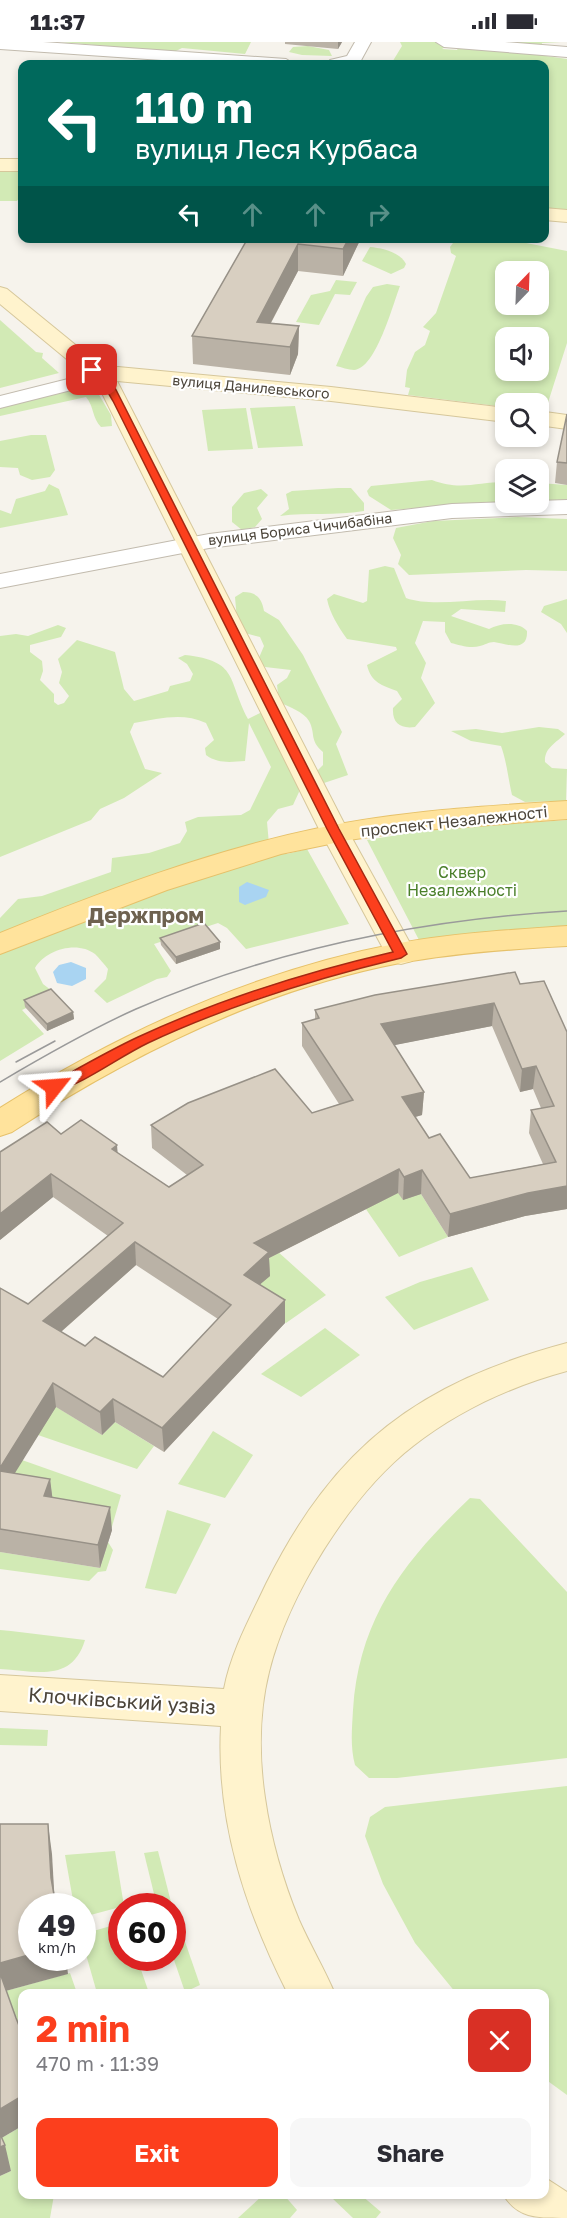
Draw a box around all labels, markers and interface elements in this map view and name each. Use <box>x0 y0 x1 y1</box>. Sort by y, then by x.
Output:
text: 11:37 <box>30 8 85 35</box>
text: 110 m <box>135 82 253 132</box>
icon: left <box>36 84 114 162</box>
text: вулиця Леся Курбаса <box>135 133 418 165</box>
icon: left <box>173 198 206 231</box>
icon: ahead <box>236 198 269 231</box>
icon: ahead <box>299 198 332 231</box>
icon: right <box>362 198 395 231</box>
north arrow <box>495 261 549 315</box>
map controls <box>495 261 549 513</box>
button: sound <box>495 327 549 381</box>
pin <box>66 344 117 395</box>
icon: arrive <box>75 353 108 386</box>
street label: вулиця Данилевського <box>172 371 330 402</box>
button: search <box>495 393 549 447</box>
button: layers <box>495 459 549 513</box>
street label: вулиця Бориса Чичибабіна <box>207 509 393 548</box>
street label: проспект Незалежності <box>360 801 548 841</box>
park label: Сквер Незалежності <box>407 862 517 900</box>
district label: Держпром <box>88 901 204 928</box>
position arrow <box>22 1055 86 1119</box>
street label: Клочківський узвіз <box>27 1681 217 1719</box>
speed limit sign: 60 <box>108 1893 186 1971</box>
text: 49 <box>38 1907 76 1943</box>
text: km/h <box>38 1938 76 1956</box>
text: 2 min <box>36 2007 130 2050</box>
button: close <box>468 2009 531 2072</box>
text: 470 m · 11:39 <box>36 2051 159 2075</box>
button: Exit <box>36 2118 278 2187</box>
button: Share <box>290 2118 531 2187</box>

